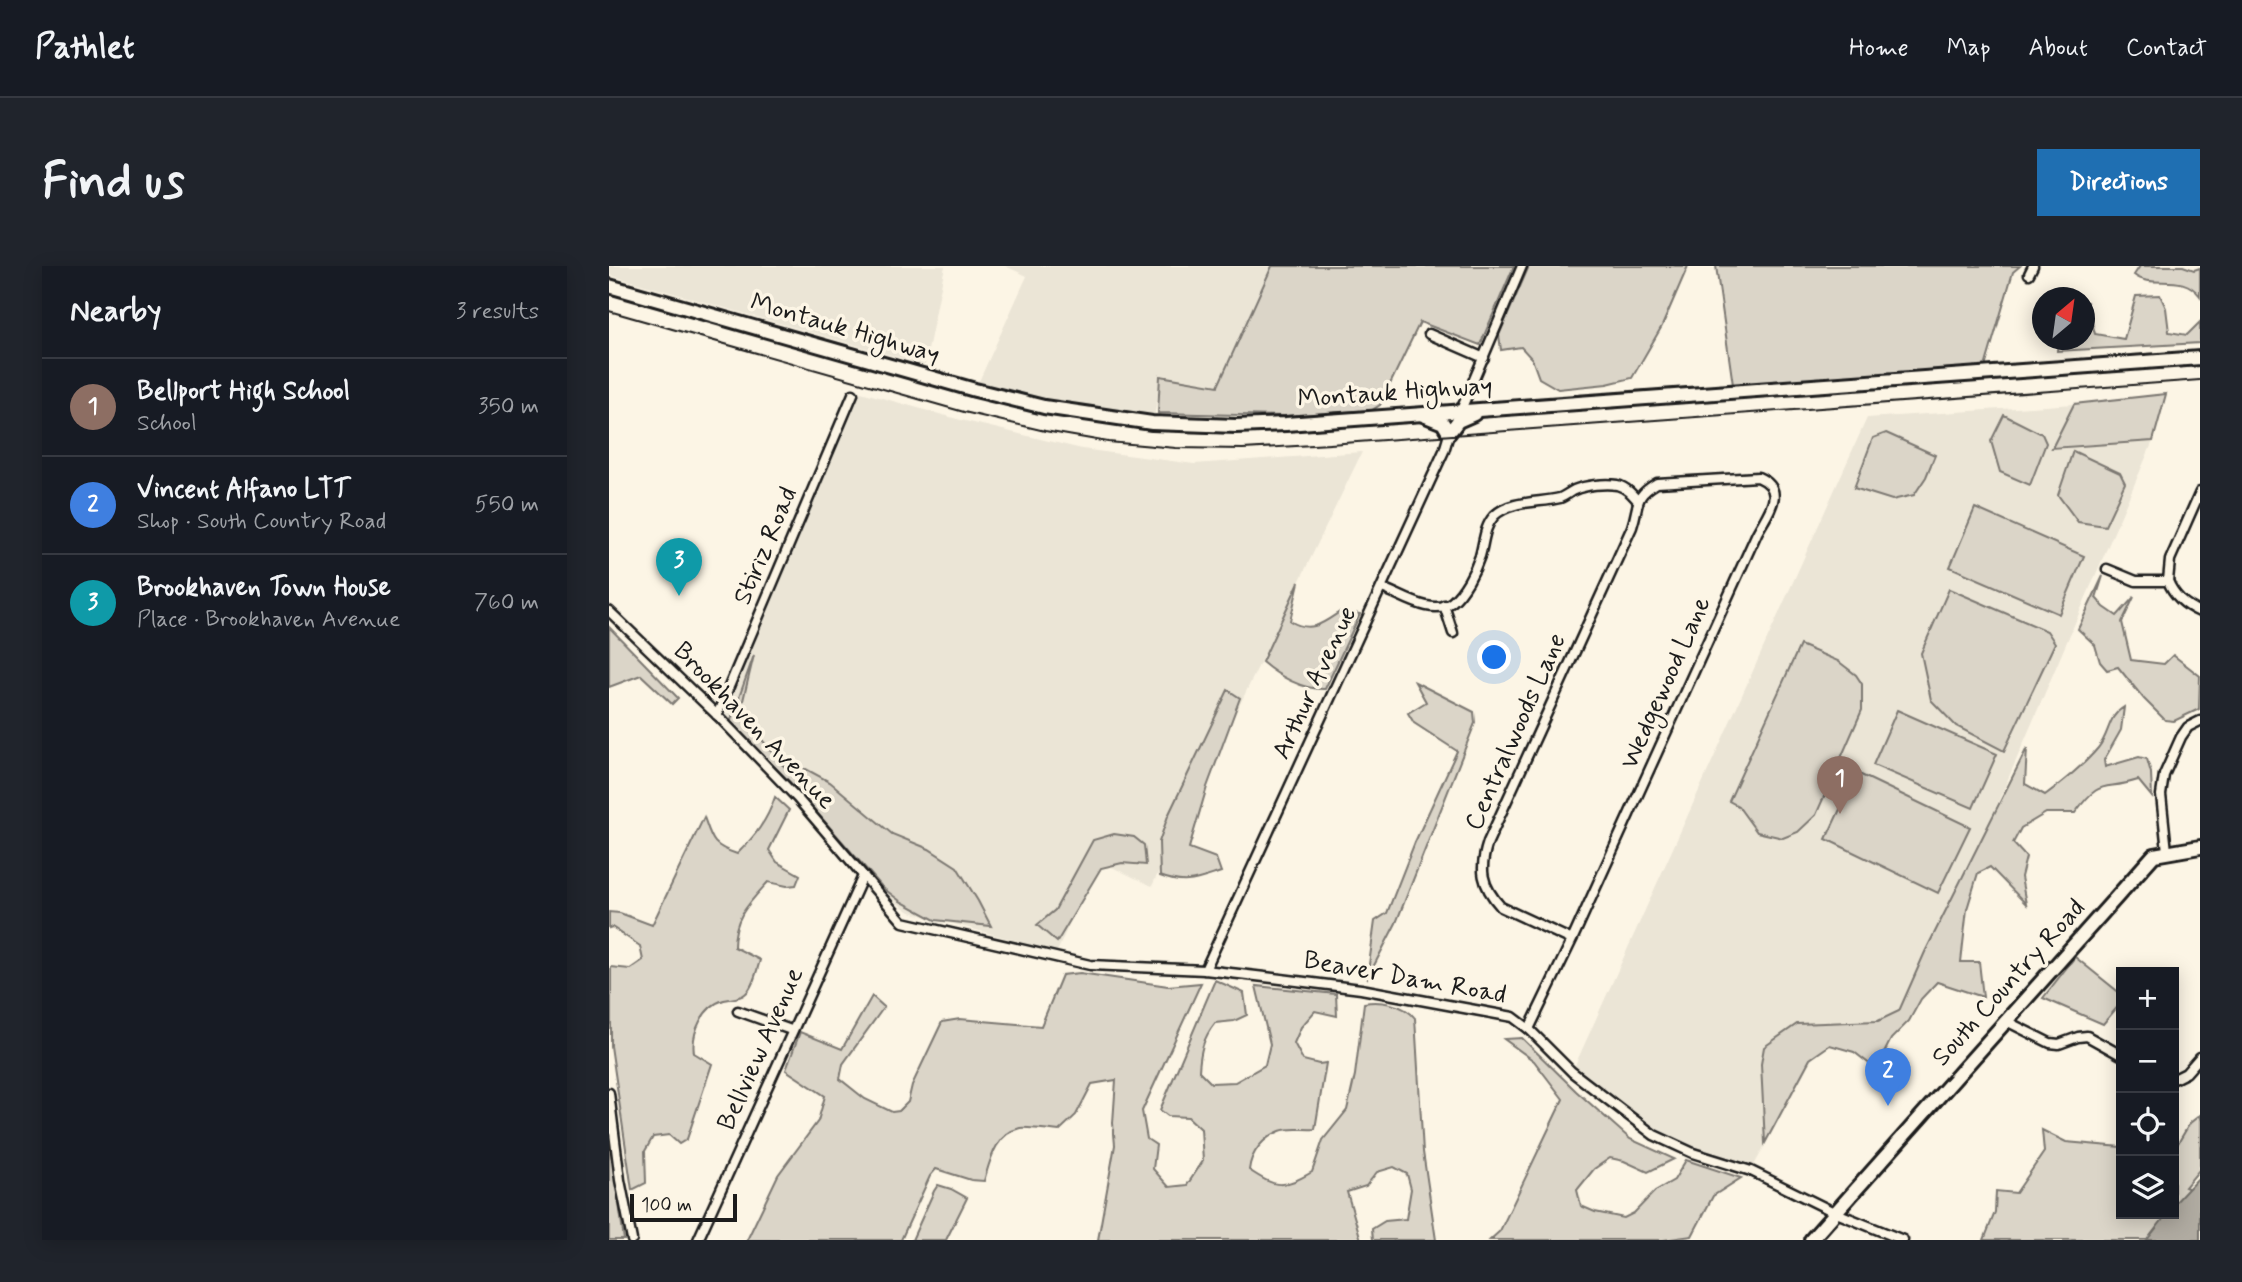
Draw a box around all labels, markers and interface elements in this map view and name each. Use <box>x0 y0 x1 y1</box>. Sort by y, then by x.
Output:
text: Pathlet <box>35 26 135 70</box>
text: Home <box>1849 33 1909 64</box>
text: Map <box>1947 33 1991 64</box>
text: About <box>2029 33 2088 64</box>
text: Contact <box>2126 33 2207 64</box>
button: Directions <box>2037 149 2200 216</box>
text: Find us <box>42 150 185 215</box>
street label: Montauk Highway <box>746 286 944 374</box>
north arrow <box>2032 287 2095 350</box>
text: Nearby <box>70 292 161 331</box>
text: 3 results <box>456 297 539 327</box>
street label: Montauk Highway <box>1296 369 1494 419</box>
text: Bellport High School <box>137 375 350 409</box>
text: 1 <box>88 392 98 422</box>
text: 350 m <box>478 392 539 422</box>
text: School <box>137 409 197 439</box>
text: Vincent Alfano LTT <box>137 473 350 507</box>
street label: Stiriz Road <box>726 482 806 610</box>
text: 2 <box>87 490 99 520</box>
text: 550 m <box>475 490 539 520</box>
text: Shop · South Country Road <box>137 507 386 537</box>
pin: 3 <box>656 538 702 596</box>
text: Brookhaven Town House <box>137 571 391 605</box>
text: 3 <box>88 588 98 618</box>
text: 760 m <box>474 588 539 618</box>
street label: Wedgewood Lane <box>1613 591 1721 775</box>
street label: Arthur Avenue <box>1265 601 1365 765</box>
text: Place · Brookhaven Avenue <box>137 605 400 635</box>
street label: Centralwoods Lane <box>1457 628 1575 836</box>
street label: Brookhaven Avenue <box>665 635 843 817</box>
your location <box>1477 640 1511 674</box>
pin: 1 <box>1817 756 1863 814</box>
street label: South Country Road <box>1925 892 2093 1074</box>
street label: Beaver Dam Road <box>1301 943 1509 1013</box>
street label: Bellview Avenue <box>710 962 812 1136</box>
map controls <box>2116 967 2179 1219</box>
button: + <box>2116 967 2179 1030</box>
button: − <box>2116 1030 2179 1093</box>
pin: 2 <box>1865 1048 1911 1106</box>
button: locate <box>2116 1093 2179 1156</box>
button: layers <box>2116 1156 2179 1219</box>
scale bar <box>630 1191 737 1223</box>
text: 100 m <box>641 1193 692 1218</box>

